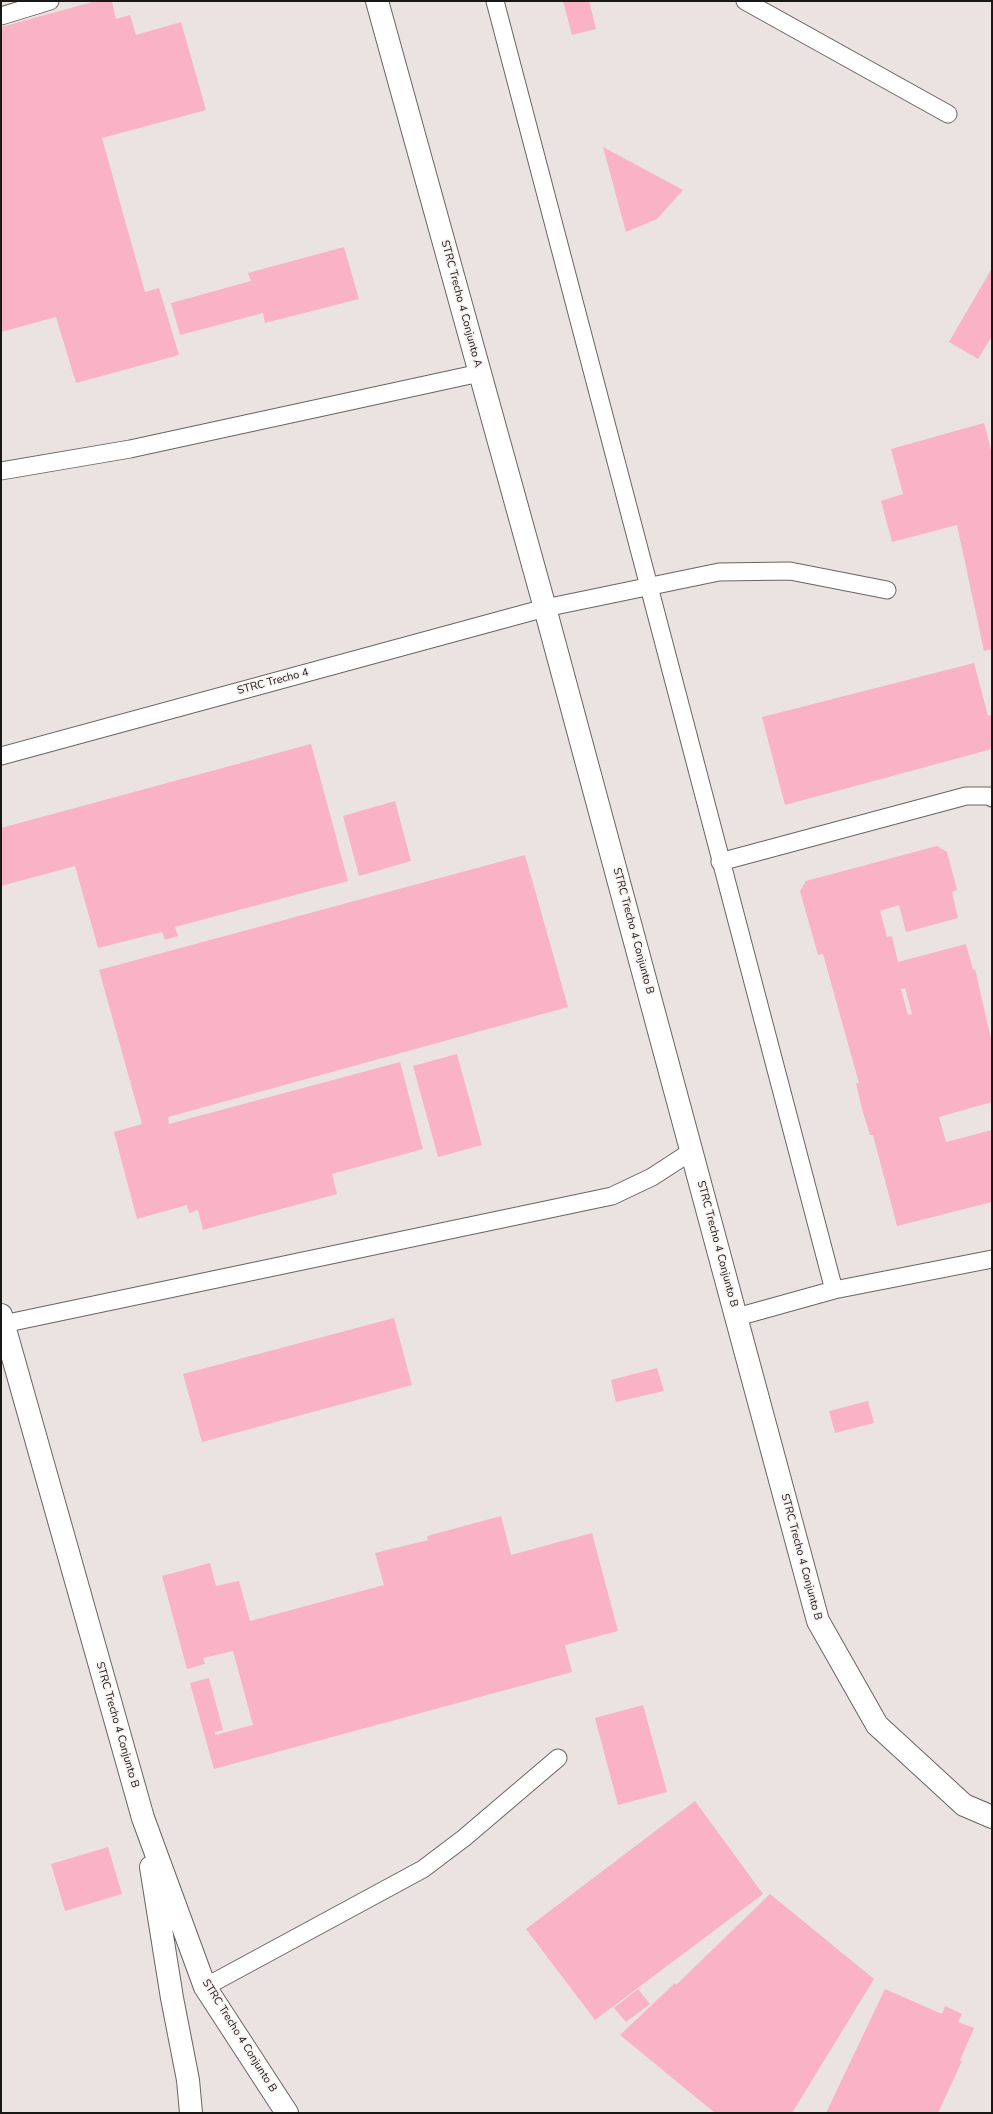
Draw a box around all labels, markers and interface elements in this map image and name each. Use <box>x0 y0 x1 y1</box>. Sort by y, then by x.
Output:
street label: STRC Trecho 4 Conjunto A <box>438 239 484 369</box>
street label: STRC Trecho 4 <box>236 666 310 698</box>
street label: STRC Trecho 4 Conjunto B <box>610 866 656 996</box>
street label: STRC Trecho 4 Conjunto B <box>694 1179 740 1309</box>
street label: STRC Trecho 4 Conjunto B <box>778 1492 824 1622</box>
street label: STRC Trecho 4 Conjunto B <box>93 1660 141 1790</box>
street label: STRC Trecho 4 Conjunto B <box>199 1977 279 2095</box>

